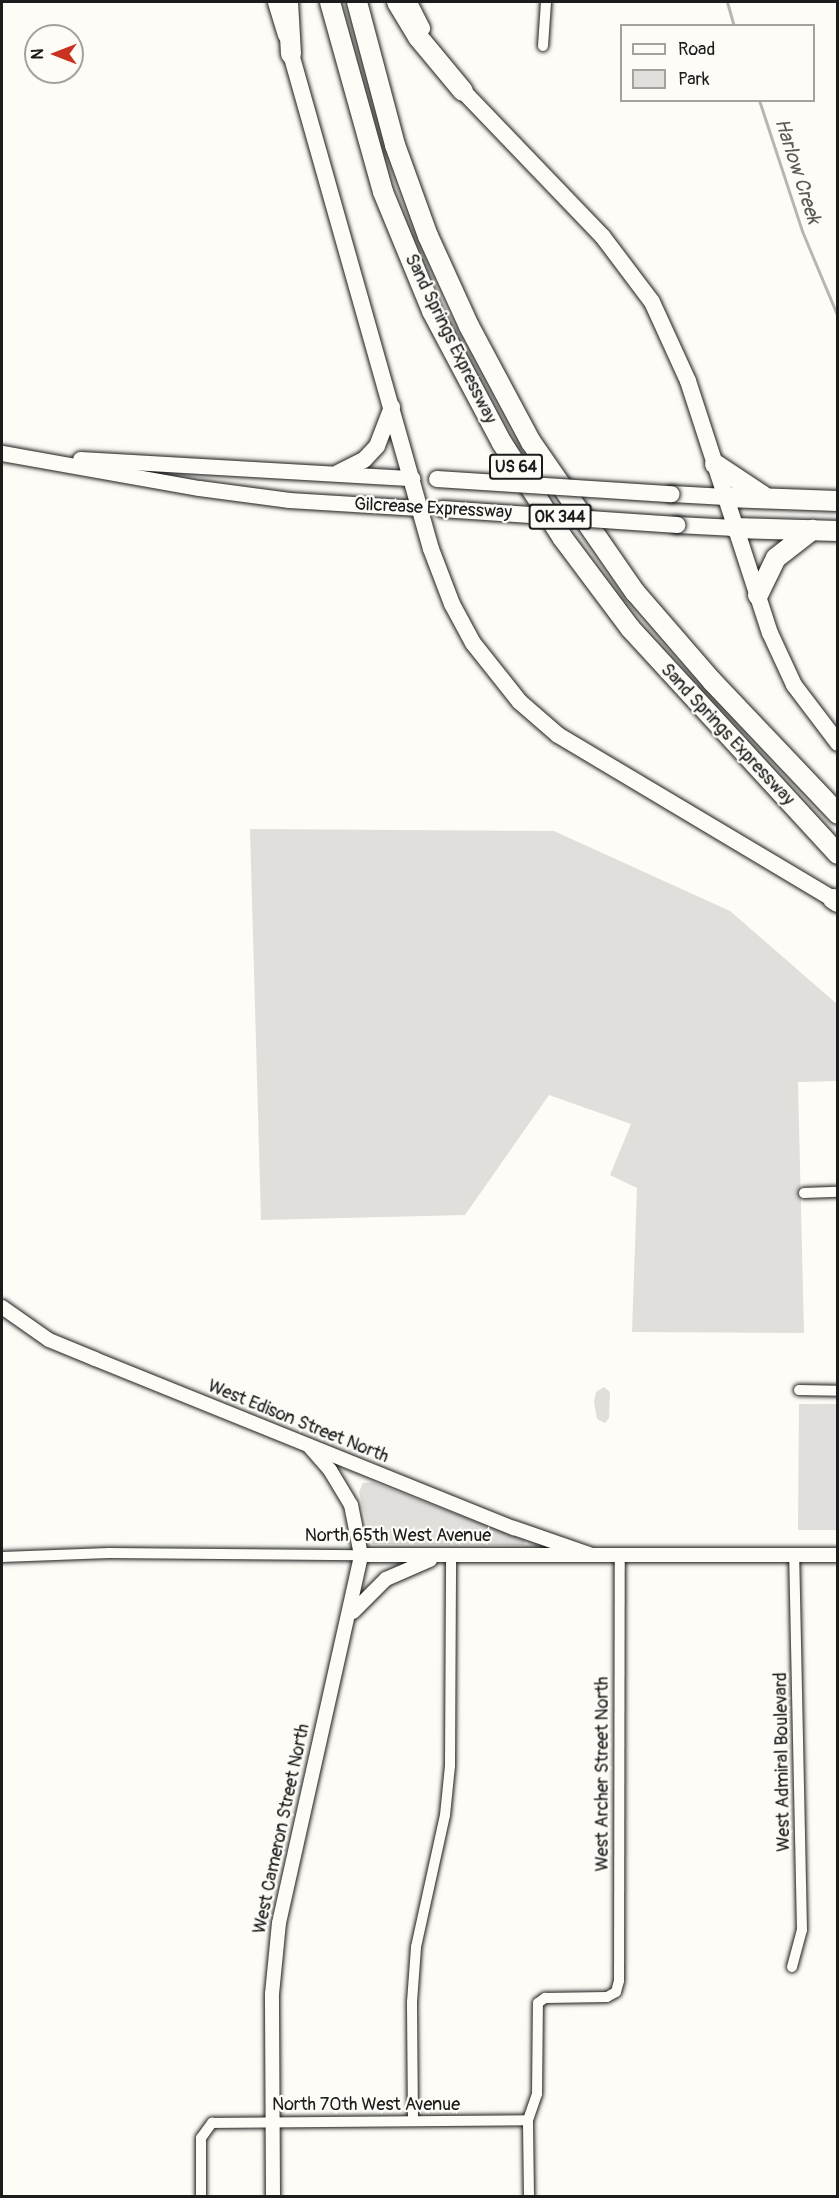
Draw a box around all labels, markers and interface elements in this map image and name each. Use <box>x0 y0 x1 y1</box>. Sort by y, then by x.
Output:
north arrow <box>24 24 84 84</box>
legend <box>620 24 815 102</box>
text: Road <box>678 38 715 61</box>
text: N <box>28 49 48 59</box>
text: Park <box>678 68 710 91</box>
water label: Harlow Creek <box>770 115 826 227</box>
street label: Sand Springs Expressway <box>400 251 500 427</box>
road number: US 64 <box>489 454 543 480</box>
street label: Gilcrease Expressway <box>354 494 512 524</box>
road number: OK 344 <box>528 504 592 530</box>
street label: Sand Springs Expressway <box>656 660 798 810</box>
street label: West Edison Street North <box>204 1376 392 1468</box>
street label: North 65th West Avenue <box>305 1525 491 1547</box>
street label: West Admiral Boulevard <box>771 1672 795 1852</box>
street label: West Archer Street North <box>592 1676 614 1872</box>
street label: West Cameron Street North <box>249 1722 315 1936</box>
street label: North 70th West Avenue <box>272 2094 460 2116</box>

